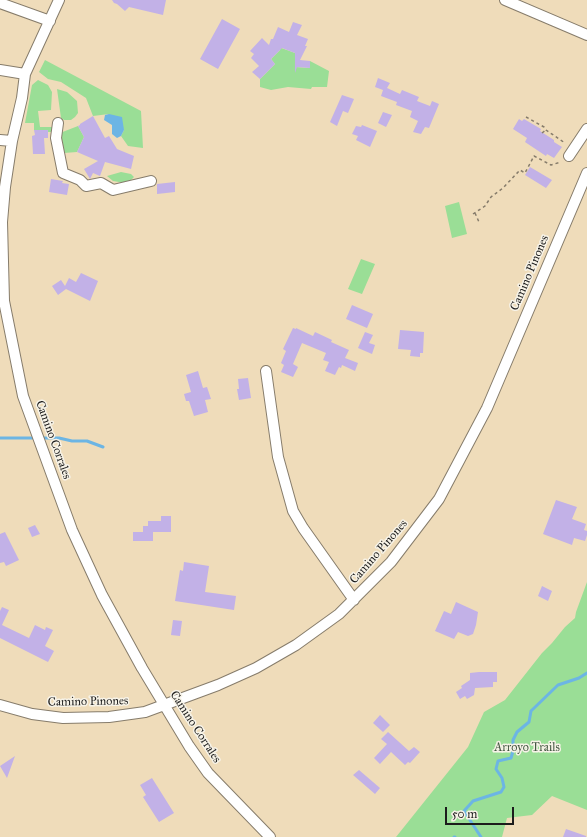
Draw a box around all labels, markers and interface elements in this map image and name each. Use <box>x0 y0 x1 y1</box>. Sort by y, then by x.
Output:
street label: Camino Pinones <box>508 233 552 313</box>
street label: Camino Corrales <box>32 399 74 481</box>
street label: Camino Pinones <box>347 517 411 587</box>
street label: Camino Corrales <box>166 688 224 766</box>
street label: Camino Pinones <box>48 694 128 710</box>
park label: Arroyo Trails <box>494 741 560 755</box>
scale bar <box>447 799 516 825</box>
text: 50 m <box>452 807 477 821</box>

